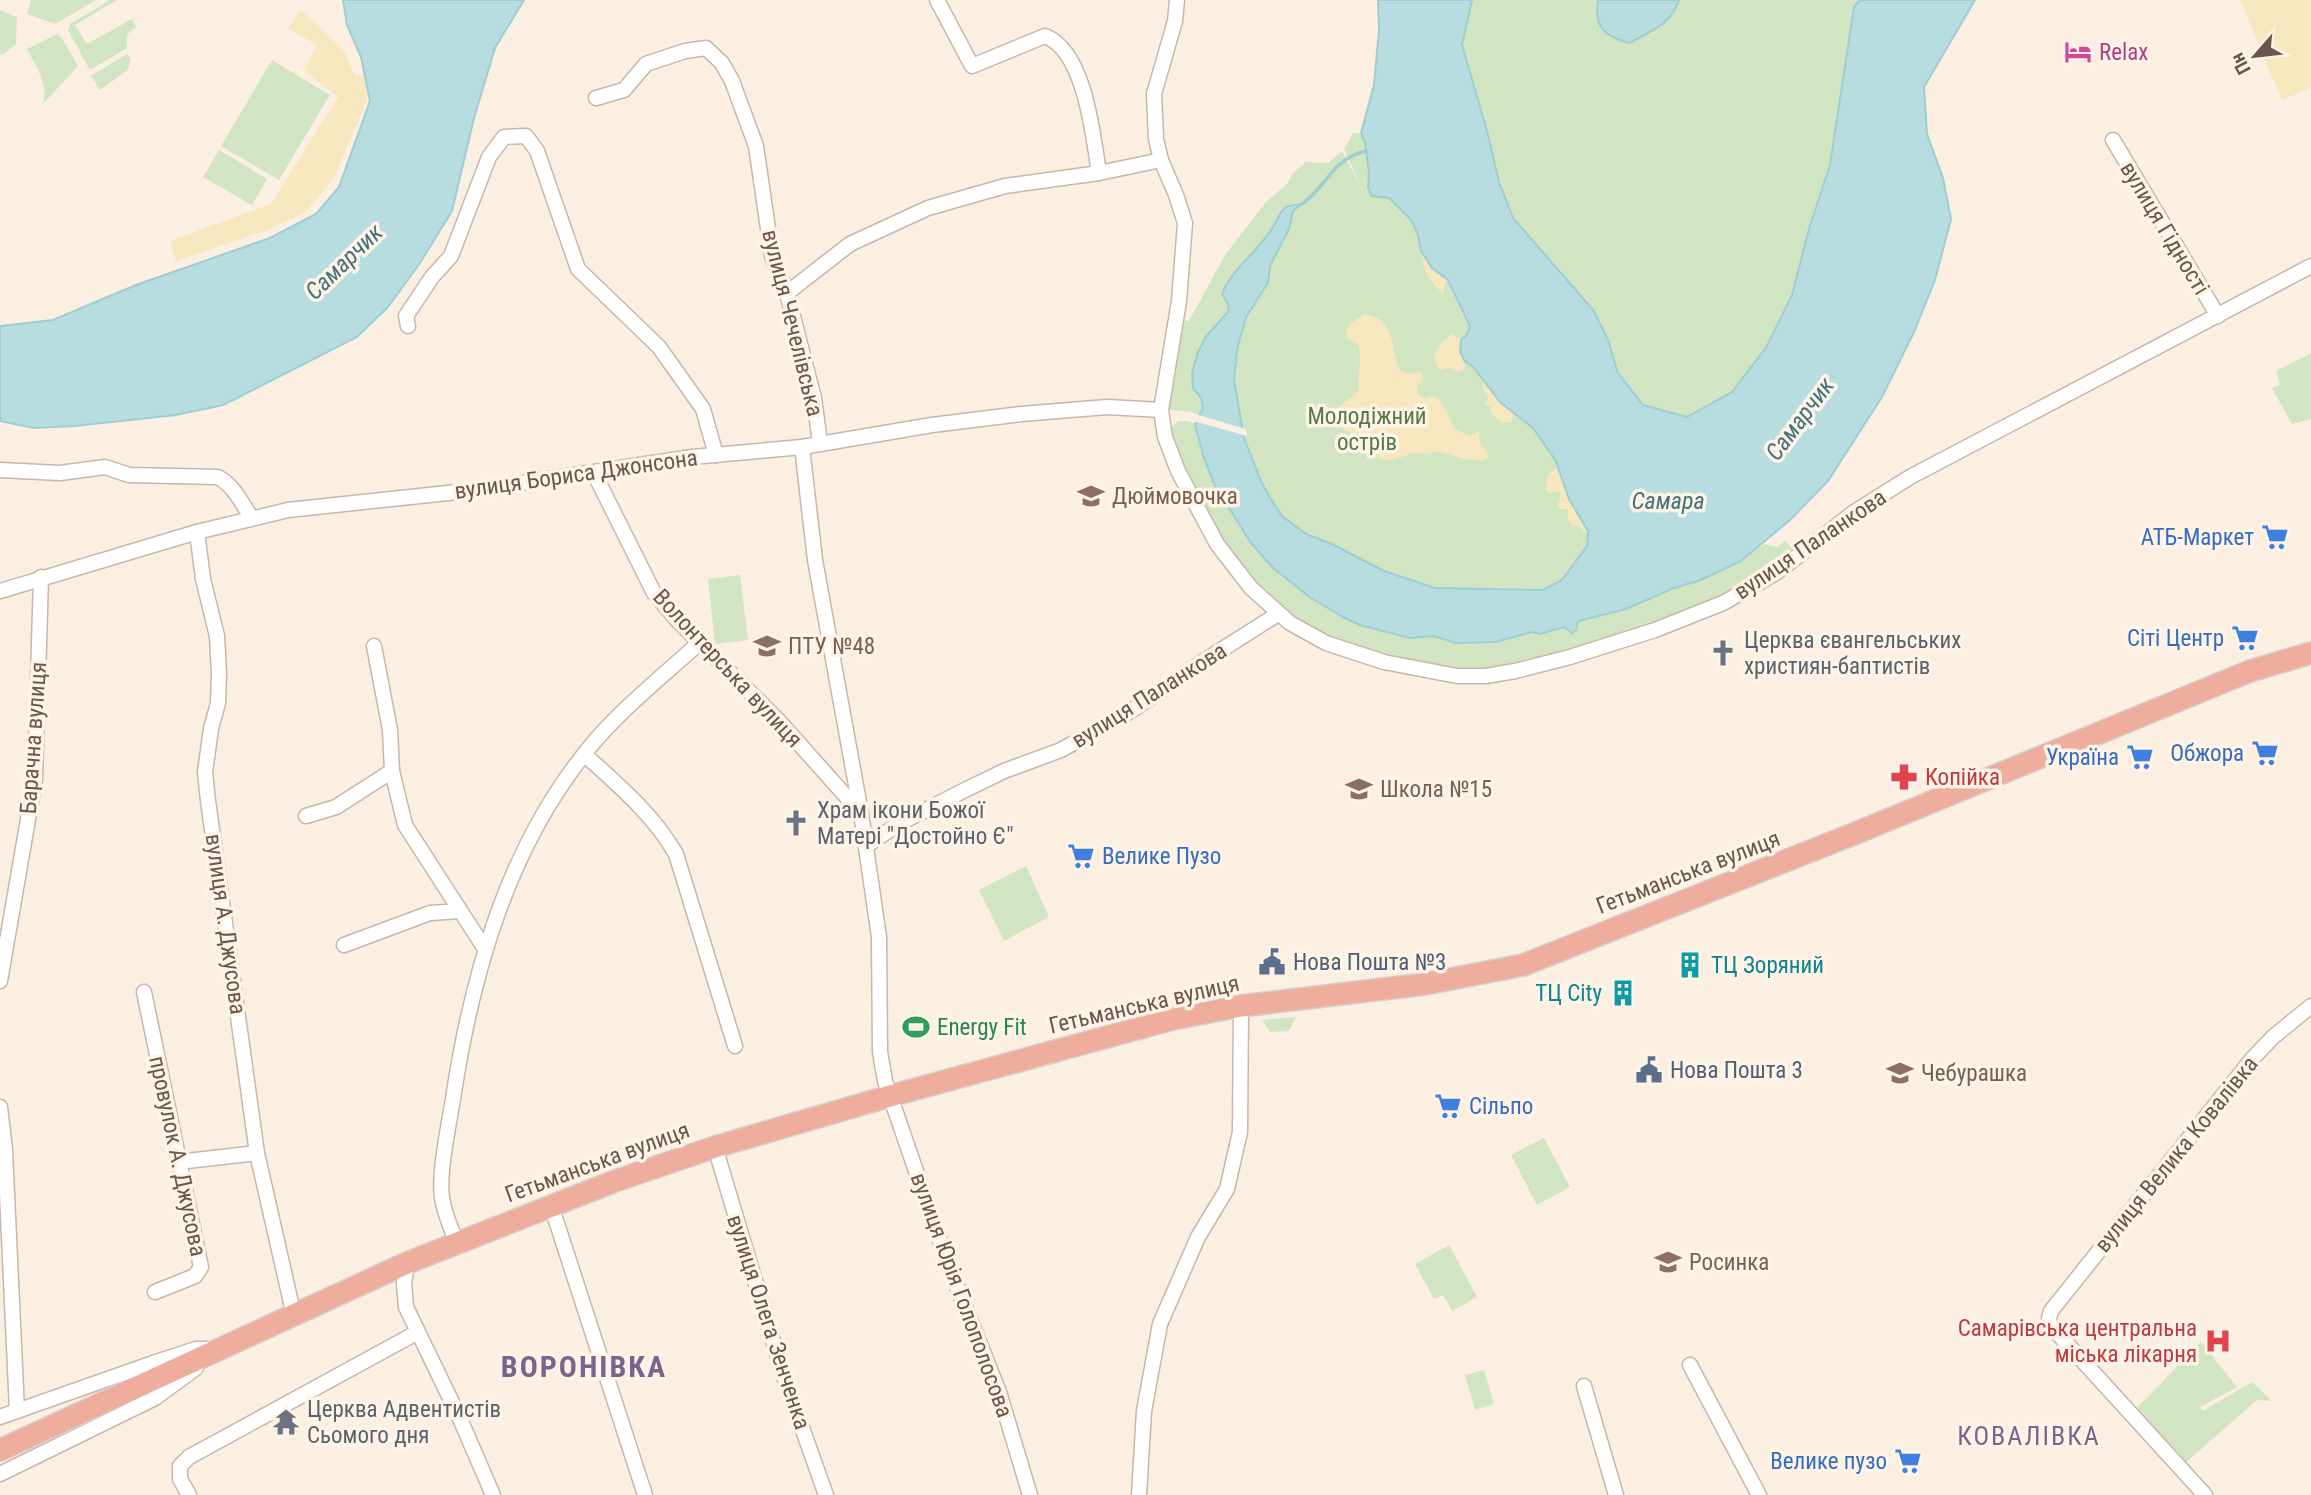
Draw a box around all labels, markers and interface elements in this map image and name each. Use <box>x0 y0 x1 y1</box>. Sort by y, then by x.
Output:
north arrow <box>2220 21 2290 91</box>
hotel icon: Relax <box>2063 37 2093 67</box>
place label: Relax <box>2099 39 2148 66</box>
text: Пн <box>2225 49 2256 78</box>
street label: вулиця Гідності <box>2114 157 2215 300</box>
water label: Самарчик <box>300 218 389 306</box>
street label: вулиця Чечелівська <box>756 227 829 419</box>
water label: Самарчик <box>1760 371 1841 466</box>
park label: Молодіжний острів <box>1307 403 1427 456</box>
street label: вулиця Бориса Джонсона <box>453 444 699 505</box>
school or university icon: Дюймовочка <box>1076 481 1106 511</box>
place label: Дюймовочка <box>1112 483 1238 510</box>
street label: вулиця Паланкова <box>1729 484 1891 605</box>
water label: Самара <box>1631 487 1705 515</box>
supermarket icon: АТБ-Маркет <box>2260 522 2290 552</box>
place label: АТБ-Маркет <box>2141 524 2254 551</box>
street label: Волонтерська вулиця <box>647 584 808 753</box>
supermarket icon: Сіті Центр <box>2230 623 2260 653</box>
place label: Сіті Центр <box>2127 625 2224 652</box>
place label: Церква євангельських християн-баптистів <box>1744 627 1961 680</box>
school or university icon: ПТУ №48 <box>752 631 782 661</box>
place label: ПТУ №48 <box>788 633 875 660</box>
street label: вулиця Паланкова <box>1067 637 1232 754</box>
church icon: Церква євангельських християн-баптистів <box>1708 638 1738 668</box>
street label: Барачна вулиця <box>15 661 52 815</box>
supermarket icon: Обжора <box>2250 738 2280 768</box>
place label: Обжора <box>2170 740 2244 767</box>
supermarket icon: Україна <box>2125 742 2155 772</box>
place label: Україна <box>2046 744 2119 771</box>
pharmacy icon: Копійка <box>1889 762 1919 792</box>
place label: Копійка <box>1925 764 2000 791</box>
school or university icon: Школа №15 <box>1344 774 1374 804</box>
place label: Школа №15 <box>1380 776 1492 803</box>
place label: Храм ікони Божої Матері "Достойно Є" <box>817 797 1014 850</box>
church icon: Храм ікони Божої Матері "Достойно Є" <box>781 808 811 838</box>
street label: Гетьманська вулиця <box>1593 825 1784 920</box>
street label: вулиця А. Джусова <box>199 832 252 1016</box>
supermarket icon: Велике Пузо <box>1066 841 1096 871</box>
place label: Велике Пузо <box>1102 843 1221 870</box>
public building icon: Нова Пошта №3 <box>1257 947 1287 977</box>
place label: Нова Пошта №3 <box>1293 949 1446 976</box>
building icon: ТЦ Зоряний <box>1675 950 1705 980</box>
place label: ТЦ Зоряний <box>1711 952 1824 979</box>
street label: Гетьманська вулиця <box>1046 969 1242 1040</box>
building icon: ТЦ City <box>1608 978 1638 1008</box>
place label: ТЦ City <box>1535 980 1602 1007</box>
sports icon: Energy Fit <box>901 1012 931 1042</box>
place label: Energy Fit <box>937 1014 1027 1041</box>
street label: вулиця Велика Ковалівка <box>2089 1051 2264 1258</box>
street label: провулок А. Джусова <box>143 1054 212 1259</box>
public building icon: Нова Пошта 3 <box>1634 1055 1664 1085</box>
place label: Нова Пошта 3 <box>1670 1057 1803 1084</box>
school or university icon: Чебурашка <box>1885 1058 1915 1088</box>
place label: Чебурашка <box>1921 1060 2027 1087</box>
supermarket icon: Сільпо <box>1433 1091 1463 1121</box>
place label: Сільпо <box>1469 1093 1533 1120</box>
street label: Гетьманська вулиця <box>501 1117 693 1208</box>
street label: вулиця Юрія Голополосова <box>905 1169 1018 1421</box>
street label: вулиця Олега Зенченка <box>721 1212 816 1433</box>
school or university icon: Росинка <box>1653 1247 1683 1277</box>
place label: Росинка <box>1689 1249 1769 1276</box>
place label: Самарівська центральна міська лікарня <box>1958 1315 2197 1368</box>
hospital icon: Самарівська центральна міська лікарня <box>2203 1326 2233 1356</box>
district label: ВОРОНІВКА <box>501 1349 667 1384</box>
place label: Церква Адвентистів Сьомого дня <box>307 1396 501 1449</box>
temple icon: Церква Адвентистів Сьомого дня <box>271 1407 301 1437</box>
district label: КОВАЛІВКА <box>1957 1421 2101 1451</box>
supermarket icon: Велике пузо <box>1893 1446 1923 1476</box>
place label: Велике пузо <box>1770 1448 1887 1475</box>

